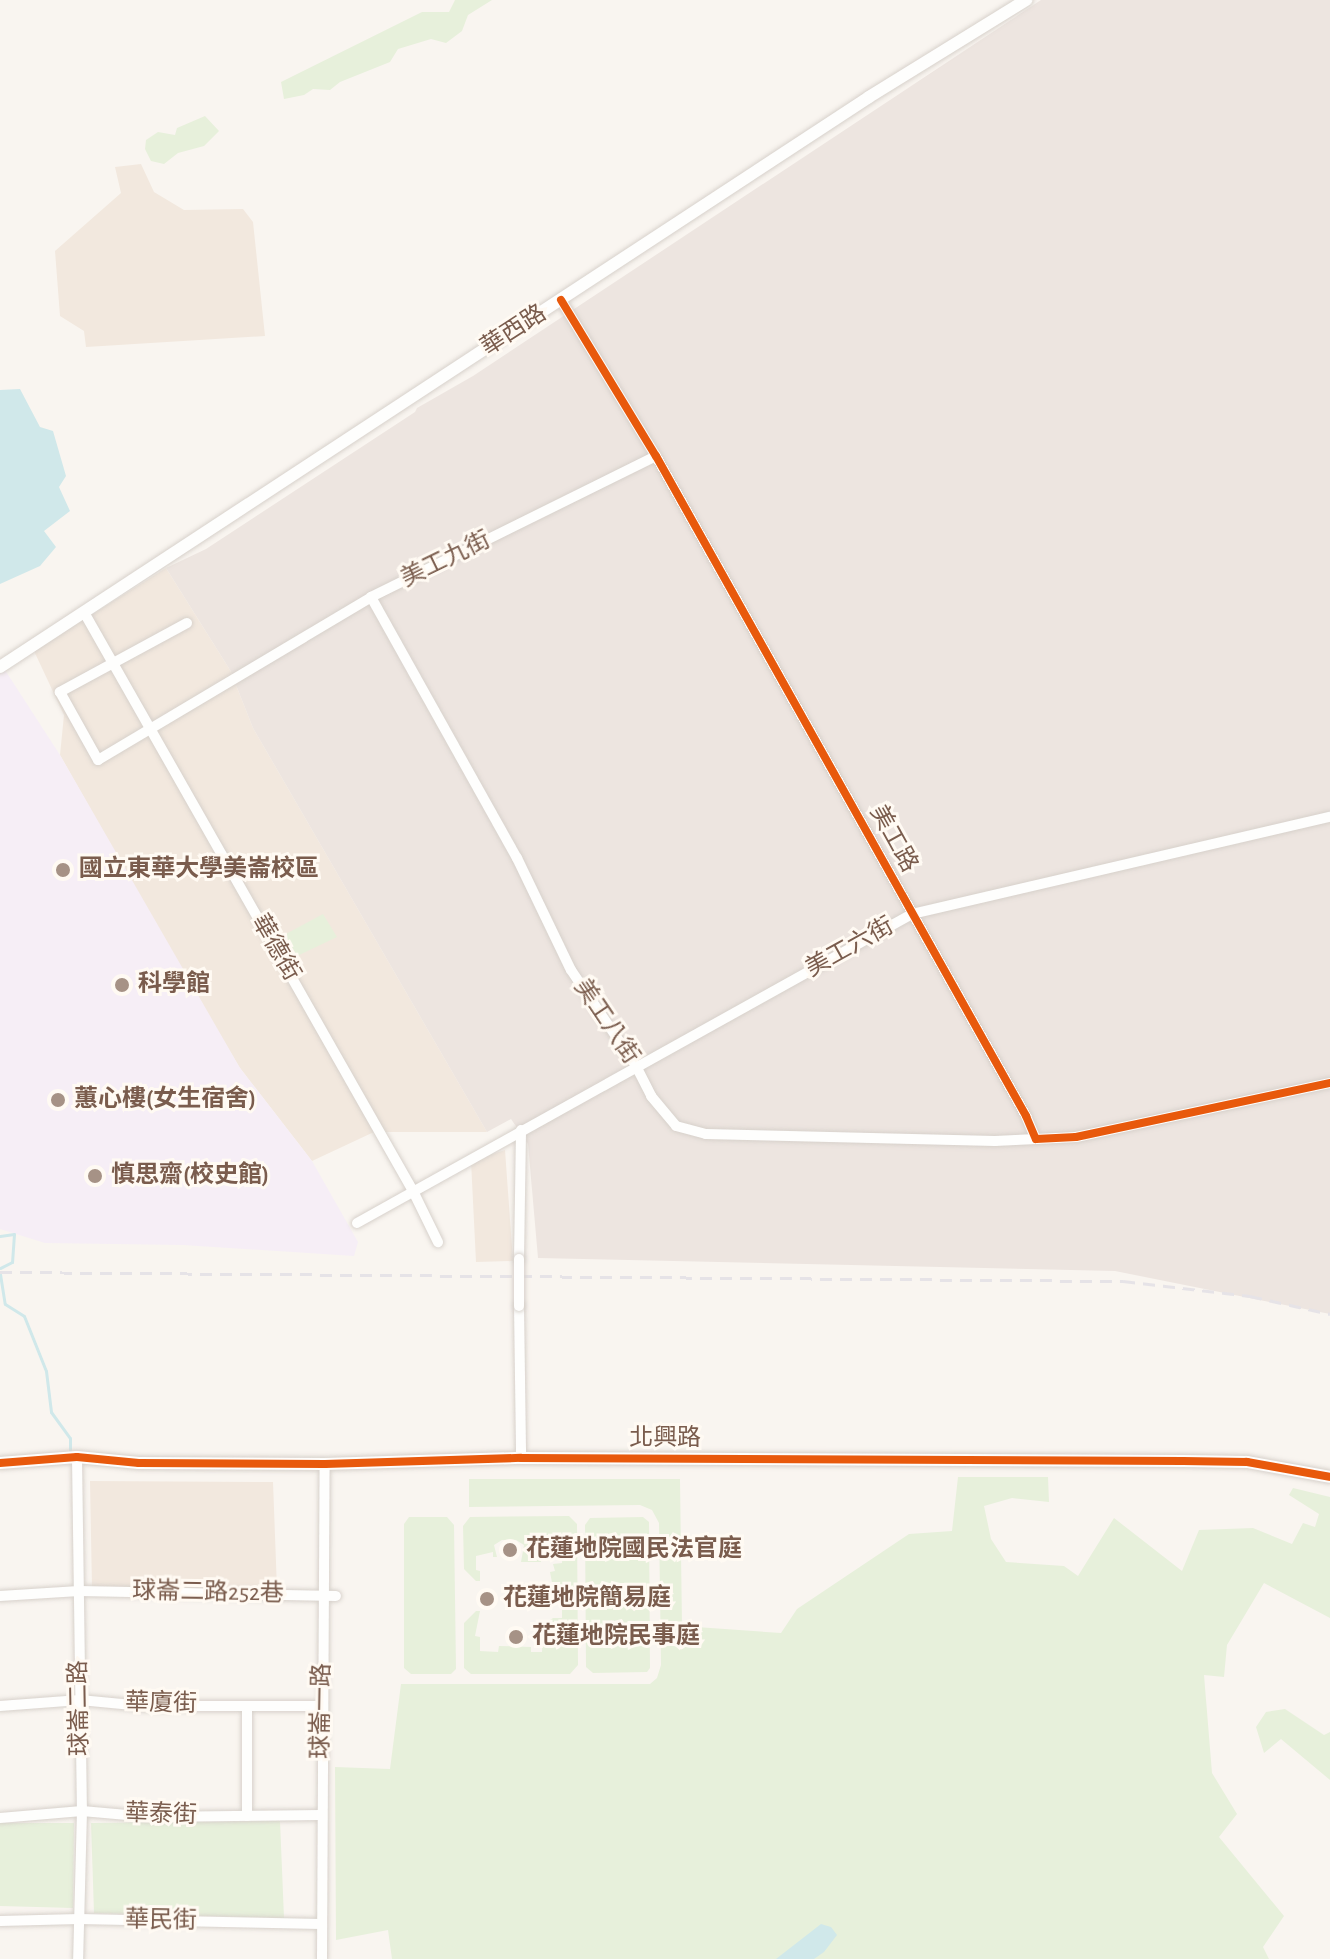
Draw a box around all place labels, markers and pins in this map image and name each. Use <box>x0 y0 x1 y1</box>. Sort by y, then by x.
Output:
place label: 國立東華大學美崙校區 <box>79 856 319 884</box>
marker: 國立東華大學美崙校區 <box>54 861 72 879</box>
place label: 科學館 <box>138 971 210 999</box>
marker: 科學館 <box>113 976 131 994</box>
place label: 蕙心樓(女生宿舍) <box>74 1086 256 1114</box>
marker: 蕙心樓(女生宿舍) <box>49 1091 67 1109</box>
place label: 慎思齋(校史館) <box>111 1162 269 1190</box>
marker: 慎思齋(校史館) <box>86 1167 104 1185</box>
place label: 花蓮地院國民法官庭 <box>526 1536 742 1564</box>
marker: 花蓮地院國民法官庭 <box>501 1541 519 1559</box>
place label: 花蓮地院簡易庭 <box>503 1585 671 1613</box>
marker: 花蓮地院簡易庭 <box>478 1590 496 1608</box>
place label: 花蓮地院民事庭 <box>532 1623 700 1651</box>
marker: 花蓮地院民事庭 <box>507 1628 525 1646</box>

